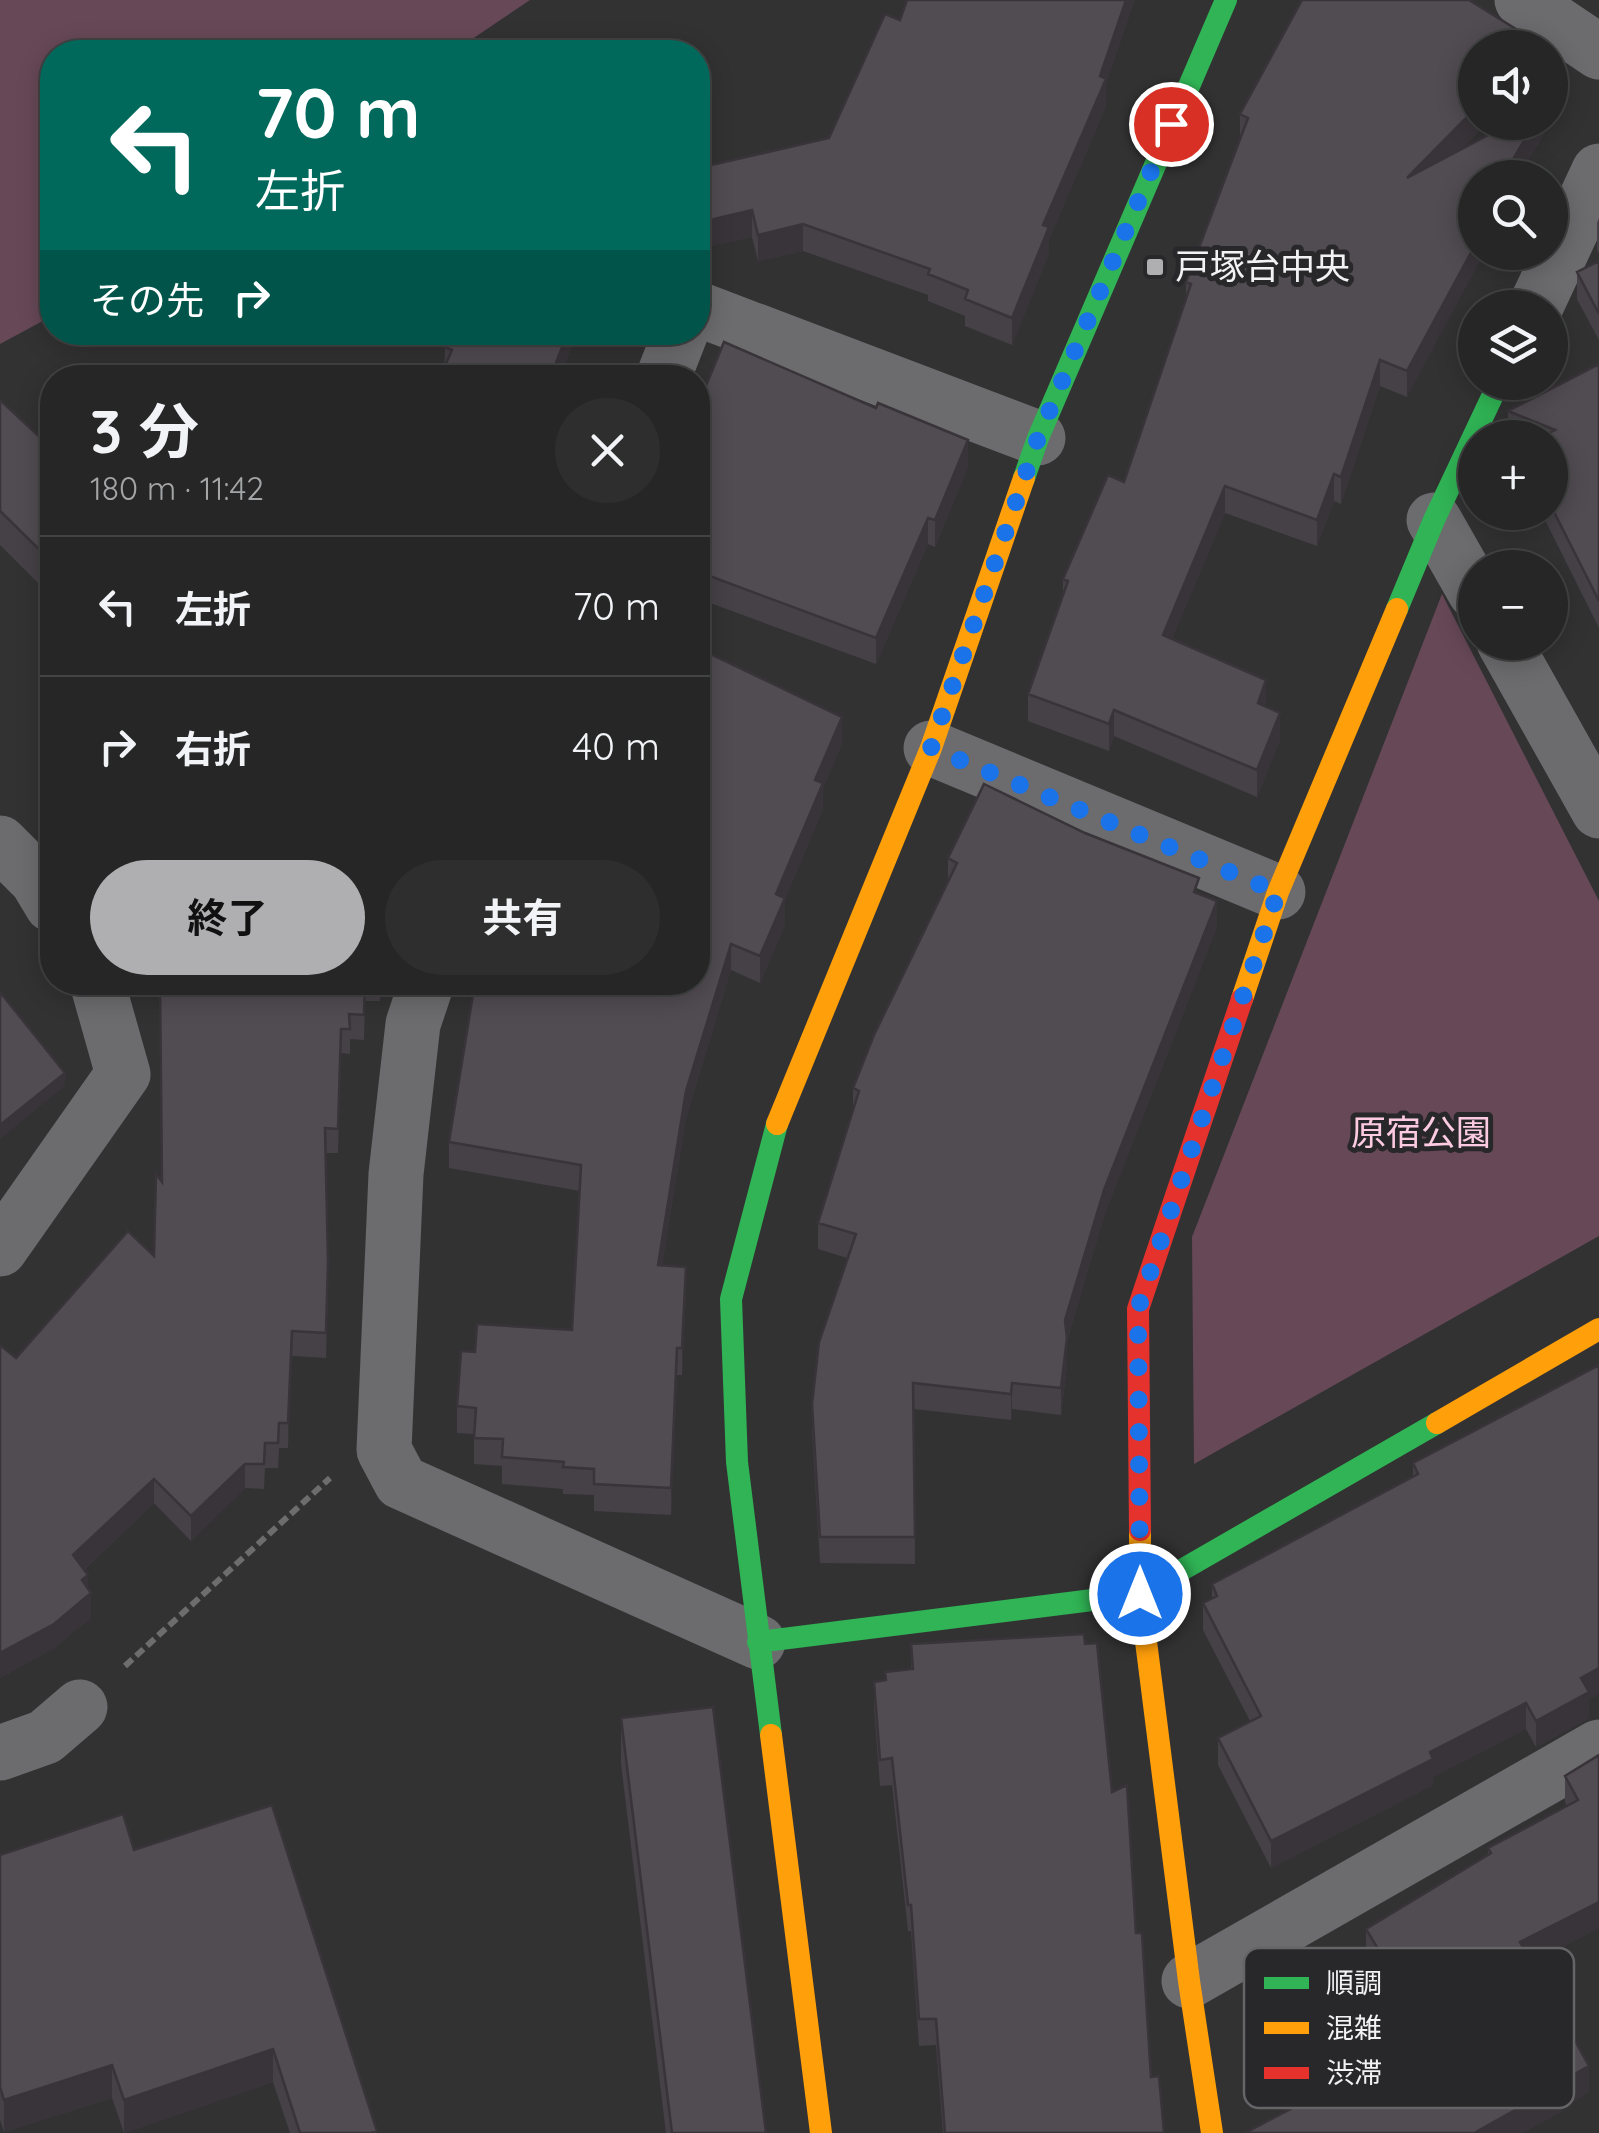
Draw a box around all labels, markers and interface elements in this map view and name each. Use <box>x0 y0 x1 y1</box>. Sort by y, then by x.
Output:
map controls <box>1458 30 1568 660</box>
button: sound <box>1458 30 1568 140</box>
text: 70 m <box>255 68 421 156</box>
icon: left <box>90 80 220 210</box>
pin <box>1129 82 1214 167</box>
icon: arrive <box>1144 97 1199 152</box>
button: search <box>1458 160 1568 270</box>
text: 左折 <box>255 162 345 218</box>
place label: 戸塚台中央 <box>1175 244 1350 288</box>
marker: 戸塚台中央 <box>1144 256 1166 278</box>
icon: right <box>224 270 279 325</box>
text: その先 <box>90 276 204 324</box>
button: layers <box>1458 290 1568 400</box>
text: 3 分 <box>90 393 199 468</box>
button: close <box>555 398 660 503</box>
button: + <box>1458 420 1568 530</box>
text: 180 m · 11:42 <box>90 468 264 508</box>
button: − <box>1458 550 1568 660</box>
icon: left <box>90 579 145 634</box>
text: 70 m <box>573 582 660 630</box>
text: 左折 <box>175 585 251 633</box>
icon: right <box>90 719 145 774</box>
text: 40 m <box>572 722 660 770</box>
text: 右折 <box>175 725 251 773</box>
button: 終了 <box>90 860 365 975</box>
button: 共有 <box>385 860 660 975</box>
park label: 原宿公園 <box>1351 1110 1491 1154</box>
position arrow <box>1088 1542 1192 1646</box>
legend <box>1244 1948 1574 2108</box>
text: 順調 <box>1326 1965 1382 2000</box>
text: 混雑 <box>1326 2010 1382 2045</box>
text: 渋滞 <box>1326 2055 1382 2090</box>

